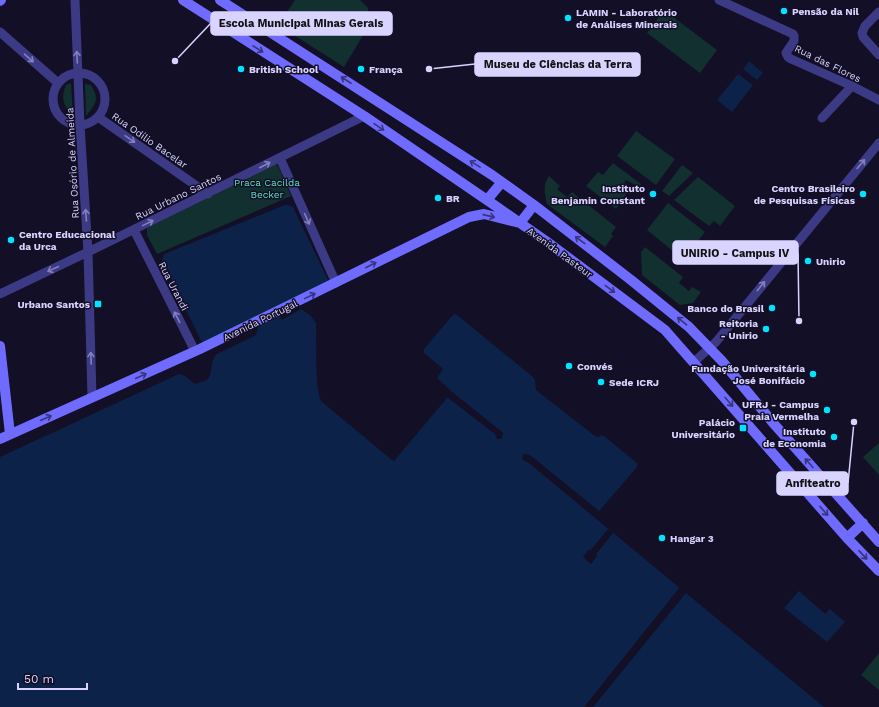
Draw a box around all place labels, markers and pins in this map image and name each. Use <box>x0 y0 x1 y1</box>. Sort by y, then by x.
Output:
marker: Pensão da Nil <box>779 6 789 16</box>
place label: Pensão da Nil <box>792 6 860 17</box>
place label: LAMIN - Laboratório de Análises Minerais <box>576 7 678 30</box>
callout: Escola Municipal Minas Gerais <box>211 12 392 35</box>
marker: LAMIN - Laboratório de Análises Minerais <box>563 13 573 23</box>
callout: Museu de Ciências da Terra <box>475 53 640 76</box>
marker: British School <box>236 64 246 74</box>
place label: British School <box>249 64 319 75</box>
marker: França <box>356 64 366 74</box>
place label: França <box>369 64 403 75</box>
place label: Instituto Benjamin Constant <box>551 183 646 206</box>
place label: Centro Brasileiro de Pesquisas Físicas <box>754 183 856 206</box>
marker: Instituto Benjamin Constant <box>648 189 658 199</box>
marker: Centro Brasileiro de Pesquisas Físicas <box>858 189 868 199</box>
marker: BR <box>433 193 443 203</box>
place label: BR <box>446 193 460 204</box>
place label: Centro Educacional da Urca <box>19 229 116 252</box>
marker: Centro Educacional da Urca <box>6 235 16 245</box>
callout: UNIRIO - Campus IV <box>673 241 798 264</box>
marker: Unirio <box>803 256 813 266</box>
place label: Unirio <box>816 256 845 267</box>
place label: Urbano Santos <box>17 299 91 310</box>
marker: Urbano Santos <box>93 299 103 309</box>
place label: Banco do Brasil <box>687 303 765 314</box>
marker: Banco do Brasil <box>767 303 777 313</box>
place label: Reitoria - Unirio <box>719 318 758 341</box>
marker: Reitoria - Unirio <box>761 324 771 334</box>
marker: Convés <box>564 361 574 371</box>
place label: Convés <box>577 361 613 372</box>
place label: Fundação Universitária José Bonifácio <box>691 363 805 386</box>
marker: Fundação Universitária José Bonifácio <box>808 369 818 379</box>
marker: Sede ICRJ <box>596 377 606 387</box>
place label: Sede ICRJ <box>609 377 659 388</box>
place label: UFRJ - Campus Praia Vermelha <box>742 399 820 422</box>
marker: UFRJ - Campus Praia Vermelha <box>822 405 832 415</box>
place label: Palácio Universitário <box>672 417 735 440</box>
marker: Palácio Universitário <box>738 423 748 433</box>
place label: Instituto de Economia <box>763 426 826 449</box>
marker: Instituto de Economia <box>829 432 839 442</box>
callout: Anfiteatro <box>777 472 848 495</box>
marker: Hangar 3 <box>657 533 667 543</box>
place label: Hangar 3 <box>670 533 714 544</box>

